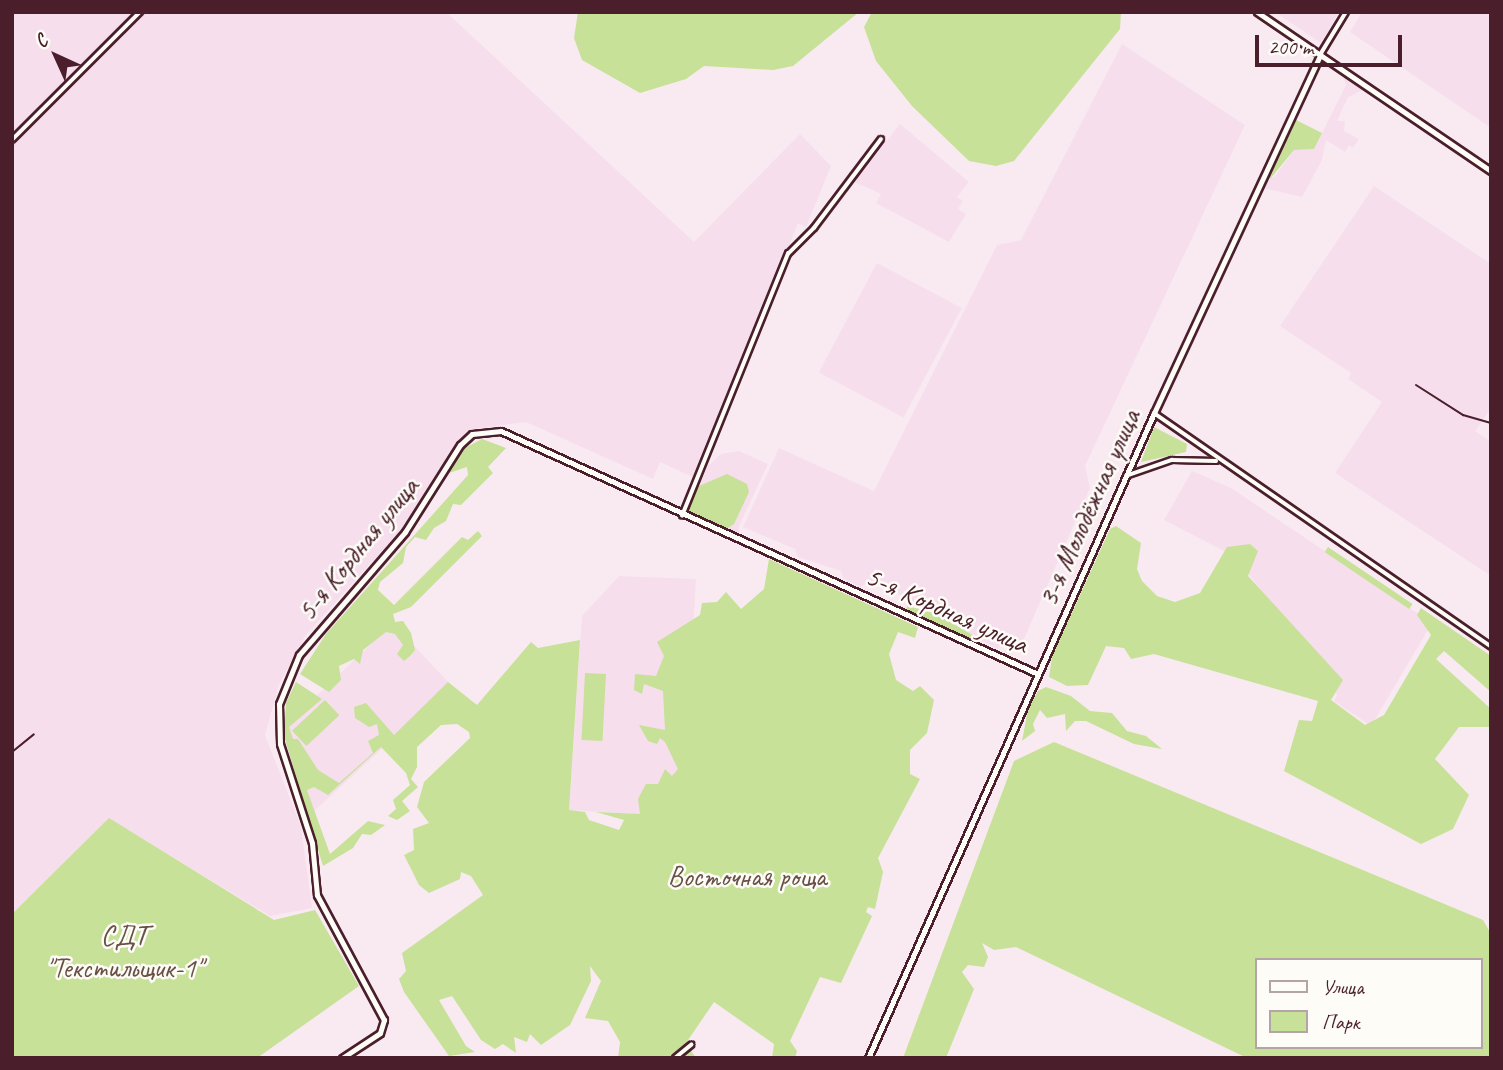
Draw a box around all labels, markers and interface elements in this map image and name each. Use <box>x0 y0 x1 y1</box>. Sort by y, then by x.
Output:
north arrow <box>21 21 91 91</box>
scale bar <box>1258 21 1405 65</box>
text: С <box>29 29 53 53</box>
text: 200 m <box>1268 34 1313 60</box>
street label: 3-я Молодёжная улица <box>1030 404 1148 612</box>
street label: 5-я Кордная улица <box>290 471 426 627</box>
street label: 5-я Кордная улица <box>861 559 1033 661</box>
park label: Восточная роща <box>667 860 827 894</box>
park label: СДТ "Текстильщик-1" <box>46 919 202 985</box>
legend <box>1254 958 1482 1049</box>
text: Улица <box>1322 974 1364 1000</box>
text: Парк <box>1322 1009 1359 1035</box>

